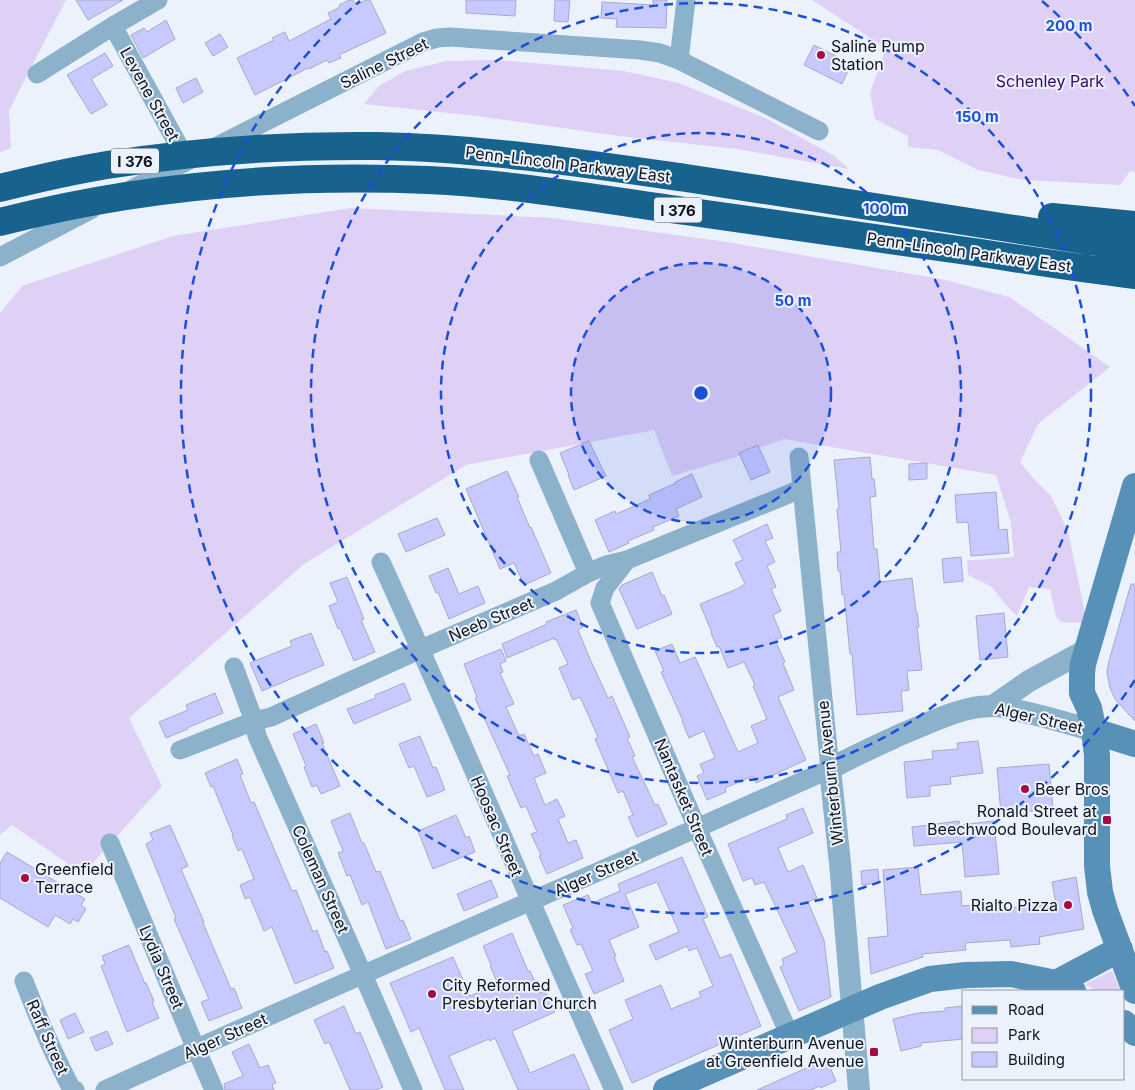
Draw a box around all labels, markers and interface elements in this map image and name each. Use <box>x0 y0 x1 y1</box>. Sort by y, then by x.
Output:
text: 200 m <box>1046 16 1092 35</box>
street label: Saline Street <box>337 33 431 93</box>
place label: Saline Pump Station <box>831 36 925 74</box>
street label: Levene Street <box>116 43 184 145</box>
marker: Saline Pump Station <box>815 49 827 61</box>
park label: Schenley Park <box>996 71 1104 91</box>
text: 150 m <box>955 107 999 126</box>
street label: Penn-Lincoln Parkway East <box>464 141 672 187</box>
road number: I 376 <box>111 148 159 174</box>
road number: I 376 <box>654 198 702 222</box>
text: 100 m <box>863 199 907 218</box>
street label: Penn-Lincoln Parkway East <box>865 228 1073 276</box>
text: 50 m <box>775 291 811 310</box>
centre of rings <box>692 384 710 402</box>
street label: Neeb Street <box>446 592 536 646</box>
street label: Alger Street <box>993 698 1085 738</box>
street label: Winterburn Avenue <box>812 700 848 846</box>
street label: Nantasket Street <box>650 735 718 859</box>
street label: Hoosac Street <box>467 773 527 879</box>
place label: Beer Bros <box>1035 779 1109 799</box>
marker: Beer Bros <box>1019 783 1031 795</box>
place label: Ronald Street at Beechwood Boulevard <box>927 801 1097 839</box>
marker: Ronald Street at Beechwood Boulevard <box>1101 814 1113 826</box>
street label: Coleman Street <box>288 822 354 936</box>
street label: Alger Street <box>551 846 641 900</box>
place label: Greenfield Terrace <box>35 859 114 897</box>
marker: Greenfield Terrace <box>19 872 31 884</box>
place label: Rialto Pizza <box>971 895 1058 915</box>
marker: Rialto Pizza <box>1062 899 1074 911</box>
street label: Lydia Street <box>135 922 189 1012</box>
place label: City Reformed Presbyterian Church <box>442 975 597 1013</box>
marker: City Reformed Presbyterian Church <box>426 988 438 1000</box>
legend <box>962 990 1125 1080</box>
street label: Raff Street <box>23 996 73 1078</box>
text: Road <box>1008 1000 1044 1019</box>
street label: Alger Street <box>180 1009 270 1063</box>
text: Park <box>1008 1025 1041 1044</box>
place label: Winterburn Avenue at Greenfield Avenue <box>706 1033 864 1071</box>
marker: Winterburn Avenue at Greenfield Avenue <box>868 1046 880 1058</box>
text: Building <box>1008 1050 1065 1069</box>

